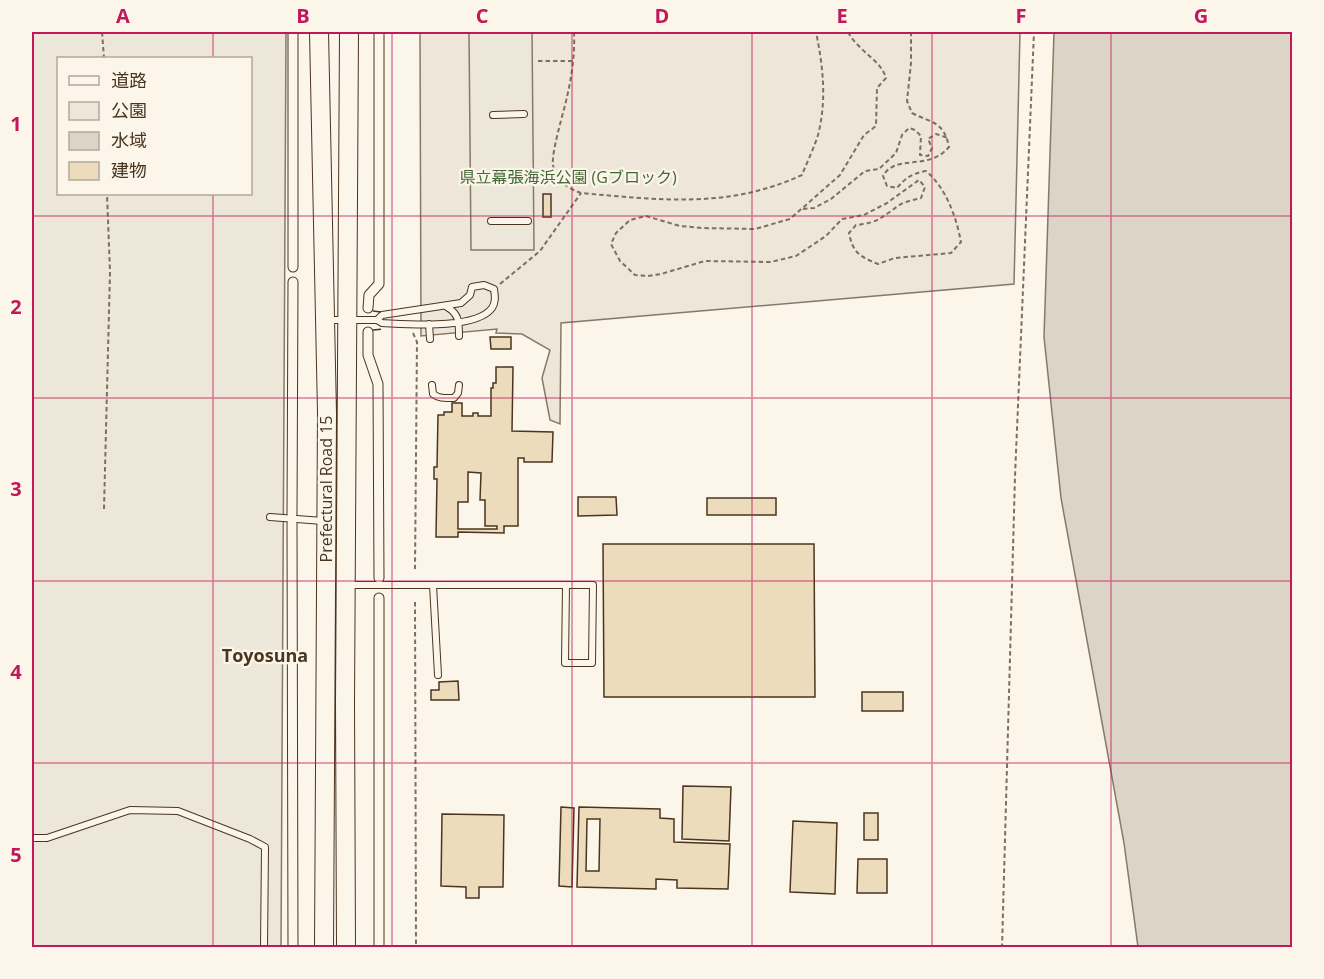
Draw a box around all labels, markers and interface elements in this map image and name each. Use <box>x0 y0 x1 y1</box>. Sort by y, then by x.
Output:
text: A <box>116 2 130 29</box>
text: B <box>296 2 310 29</box>
text: C <box>476 2 489 29</box>
text: D <box>655 2 669 29</box>
text: E <box>836 2 848 29</box>
text: F <box>1016 2 1026 29</box>
text: G <box>1194 2 1208 29</box>
legend <box>57 57 252 195</box>
text: 道路 <box>111 68 147 92</box>
text: 公園 <box>111 98 147 122</box>
text: 1 <box>10 110 22 137</box>
text: 水域 <box>111 128 147 152</box>
text: 建物 <box>111 158 147 182</box>
park label: 県立幕張海浜公園 (Gブロック) <box>459 166 677 188</box>
text: 2 <box>10 293 22 320</box>
street label: Prefectural Road 15 <box>315 416 337 562</box>
text: 3 <box>10 475 22 502</box>
district label: Toyosuna <box>222 643 308 667</box>
text: 4 <box>10 658 22 685</box>
text: 5 <box>10 841 22 868</box>

